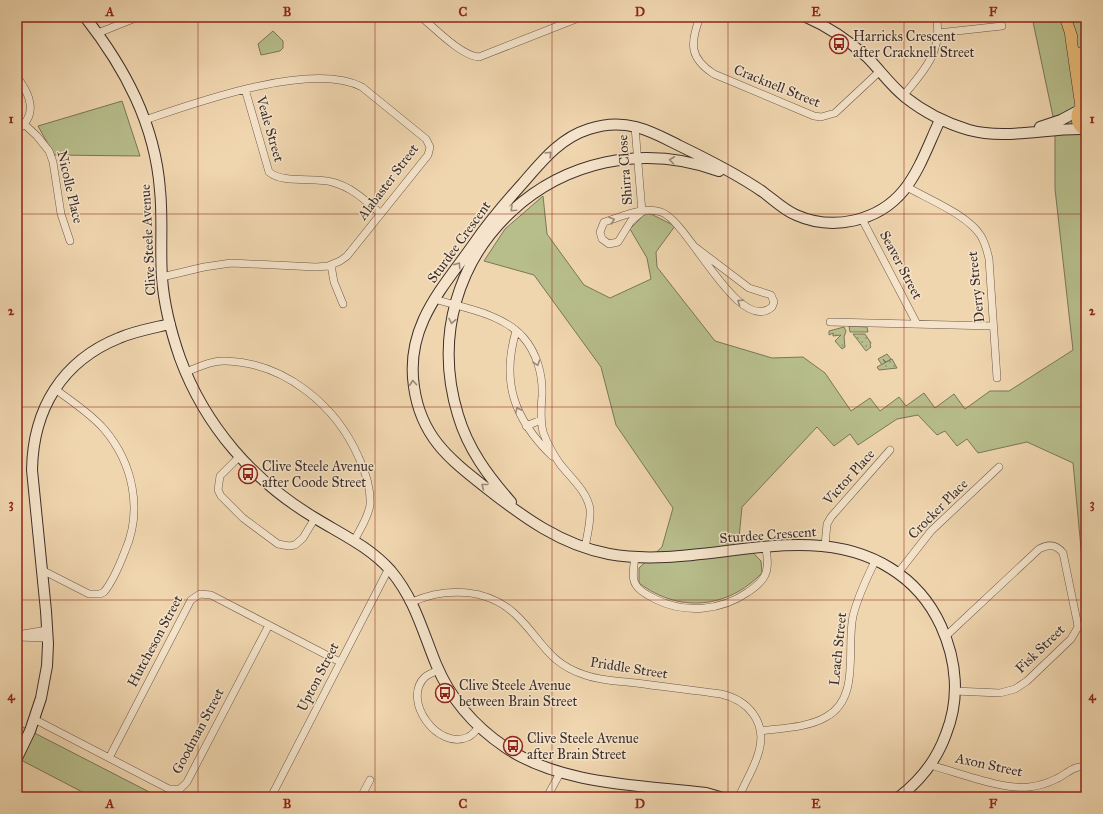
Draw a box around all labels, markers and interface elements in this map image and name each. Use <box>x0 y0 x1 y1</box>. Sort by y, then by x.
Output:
text: A <box>105 4 115 20</box>
text: B <box>283 4 292 20</box>
text: C <box>459 4 468 20</box>
text: D <box>635 4 645 20</box>
text: E <box>811 4 821 20</box>
text: F <box>989 4 998 20</box>
place label: Harricks Crescent after Cracknell Street <box>853 28 975 61</box>
bus stop icon: Harricks Crescent after Cracknell Street <box>828 33 850 55</box>
street label: Cracknell Street <box>731 61 823 111</box>
street label: Veale Street <box>252 93 288 164</box>
text: 1 <box>8 111 14 127</box>
text: 1 <box>1089 111 1095 127</box>
street label: Shirra Close <box>614 134 636 206</box>
street label: Alabaster Street <box>353 141 422 224</box>
street label: Nicolle Place <box>53 149 87 225</box>
one-way arrow <box>545 151 552 159</box>
one-way arrow <box>669 156 675 165</box>
street label: Clive Steele Avenue <box>137 184 159 296</box>
street label: Sturdee Crescent <box>424 198 494 286</box>
one-way arrow <box>510 204 518 212</box>
one-way arrow <box>609 216 616 224</box>
street label: Seaver Street <box>876 228 926 302</box>
street label: Derry Street <box>964 250 988 324</box>
one-way arrow <box>453 262 461 269</box>
one-way arrow <box>737 299 744 306</box>
text: 2 <box>8 303 15 319</box>
text: 2 <box>1089 303 1096 319</box>
one-way arrow <box>449 318 457 325</box>
one-way arrow <box>532 359 541 366</box>
one-way arrow <box>409 380 418 386</box>
one-way arrow <box>515 407 523 415</box>
street label: Victor Place <box>819 445 879 509</box>
place label: Clive Steele Avenue after Coode Street <box>262 458 374 491</box>
bus stop icon: Clive Steele Avenue after Coode Street <box>237 463 259 485</box>
street label: Crocker Place <box>905 475 972 542</box>
one-way arrow <box>481 484 488 491</box>
text: 3 <box>8 496 14 512</box>
text: 3 <box>1089 496 1095 512</box>
street label: Sturdee Crescent <box>719 523 817 547</box>
street label: Hutcheson Street <box>124 592 186 690</box>
street label: Leach Street <box>826 611 850 686</box>
street label: Fisk Street <box>1012 621 1068 677</box>
street label: Upton Street <box>293 640 343 714</box>
street label: Priddle Street <box>589 653 669 683</box>
place label: Clive Steele Avenue between Brain Street <box>459 677 578 710</box>
bus stop icon: Clive Steele Avenue between Brain Street <box>434 682 456 704</box>
street label: Goodman Street <box>168 685 228 777</box>
text: 4 <box>7 688 15 704</box>
text: 4 <box>1088 688 1096 704</box>
place label: Clive Steele Avenue after Brain Street <box>527 730 639 763</box>
bus stop icon: Clive Steele Avenue after Brain Street <box>502 735 524 757</box>
street label: Axon Street <box>953 749 1024 780</box>
text: A <box>105 796 115 812</box>
text: B <box>283 796 292 812</box>
text: C <box>459 796 468 812</box>
text: D <box>635 796 645 812</box>
text: E <box>811 796 821 812</box>
text: F <box>989 796 998 812</box>

